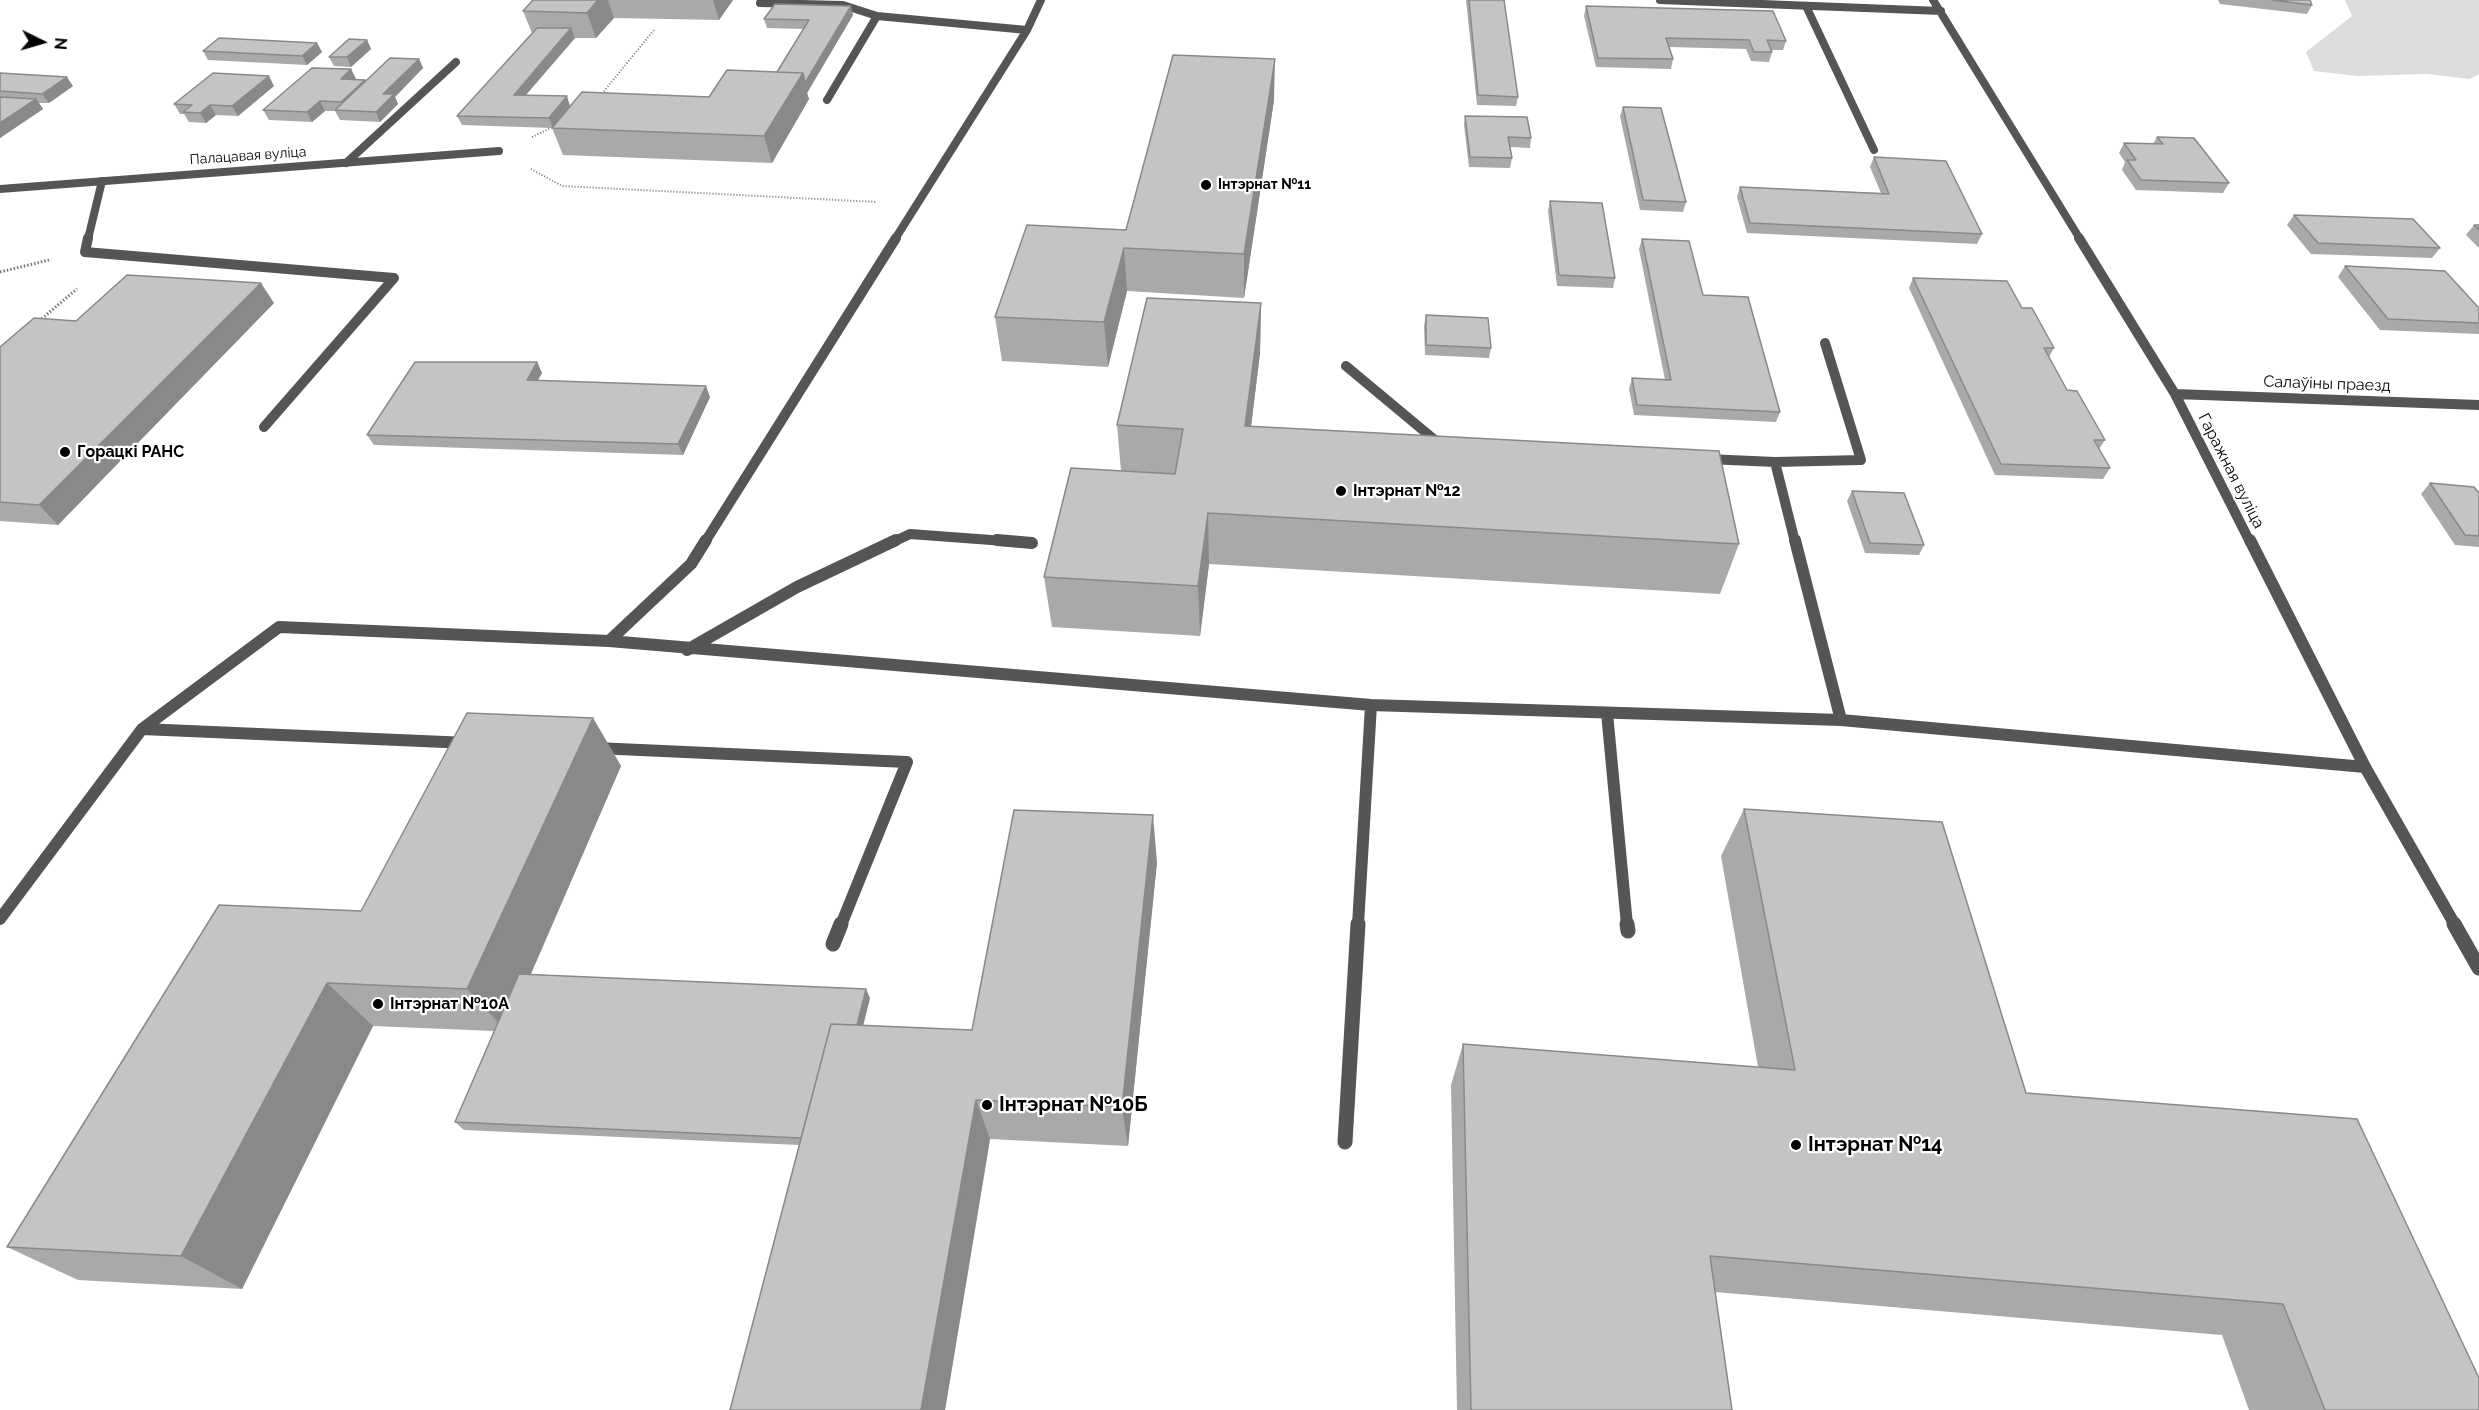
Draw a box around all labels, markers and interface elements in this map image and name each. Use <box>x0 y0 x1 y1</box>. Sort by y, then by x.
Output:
north arrow <box>12 12 72 72</box>
text: N <box>50 37 70 51</box>
street label: Палацавая вуліца <box>189 144 307 168</box>
place label: Інтэрнат №11 <box>1218 177 1311 193</box>
marker: Інтэрнат №11 <box>1199 178 1213 192</box>
street label: Салаўіны праезд <box>2263 372 2391 396</box>
street label: Гаражная вуліца <box>2194 410 2268 532</box>
place label: Горацкі РАНС <box>77 442 184 462</box>
marker: Горацкі РАНС <box>58 445 72 459</box>
place label: Інтэрнат №12 <box>1353 481 1460 501</box>
marker: Інтэрнат №12 <box>1334 484 1348 498</box>
place label: Інтэрнат №10А <box>390 994 509 1014</box>
marker: Інтэрнат №10А <box>371 997 385 1011</box>
place label: Інтэрнат №10Б <box>999 1093 1148 1117</box>
marker: Інтэрнат №10Б <box>980 1098 994 1112</box>
place label: Інтэрнат №14 <box>1808 1133 1942 1157</box>
marker: Інтэрнат №14 <box>1789 1138 1803 1152</box>

